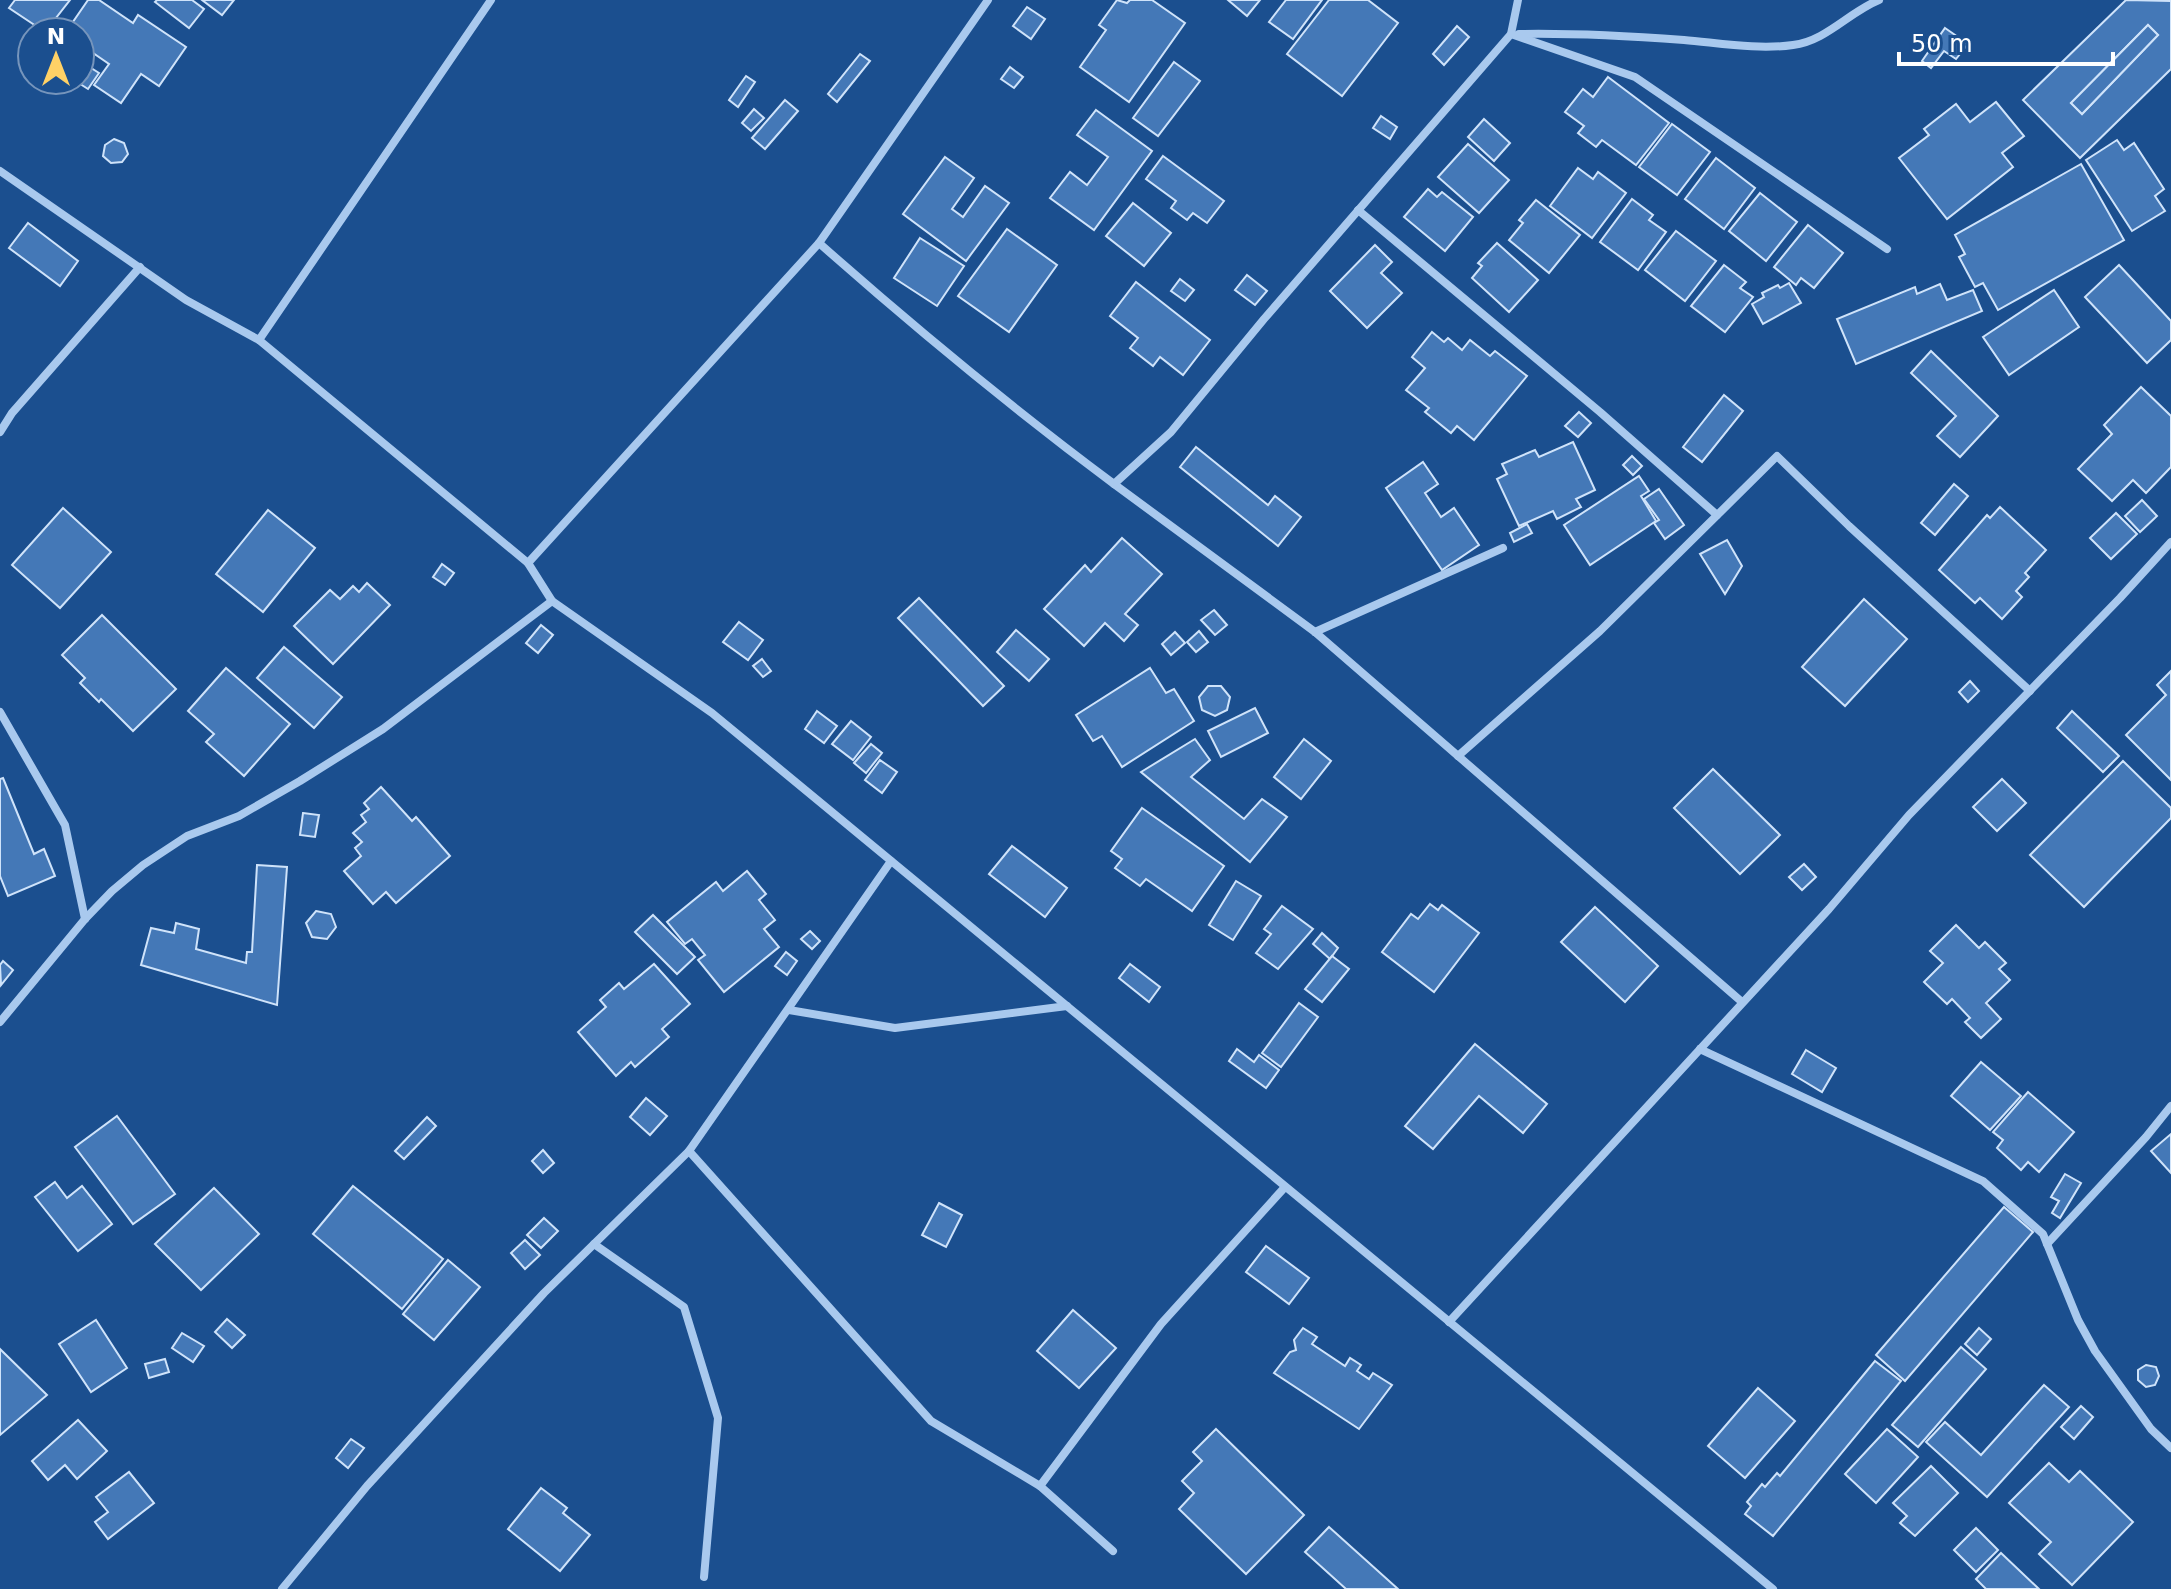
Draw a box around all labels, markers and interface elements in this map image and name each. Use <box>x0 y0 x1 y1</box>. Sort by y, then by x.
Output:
north arrow <box>16 16 96 96</box>
scale bar <box>1899 16 2113 66</box>
text: N <box>47 24 65 49</box>
text: 50 m <box>1911 30 1973 58</box>

